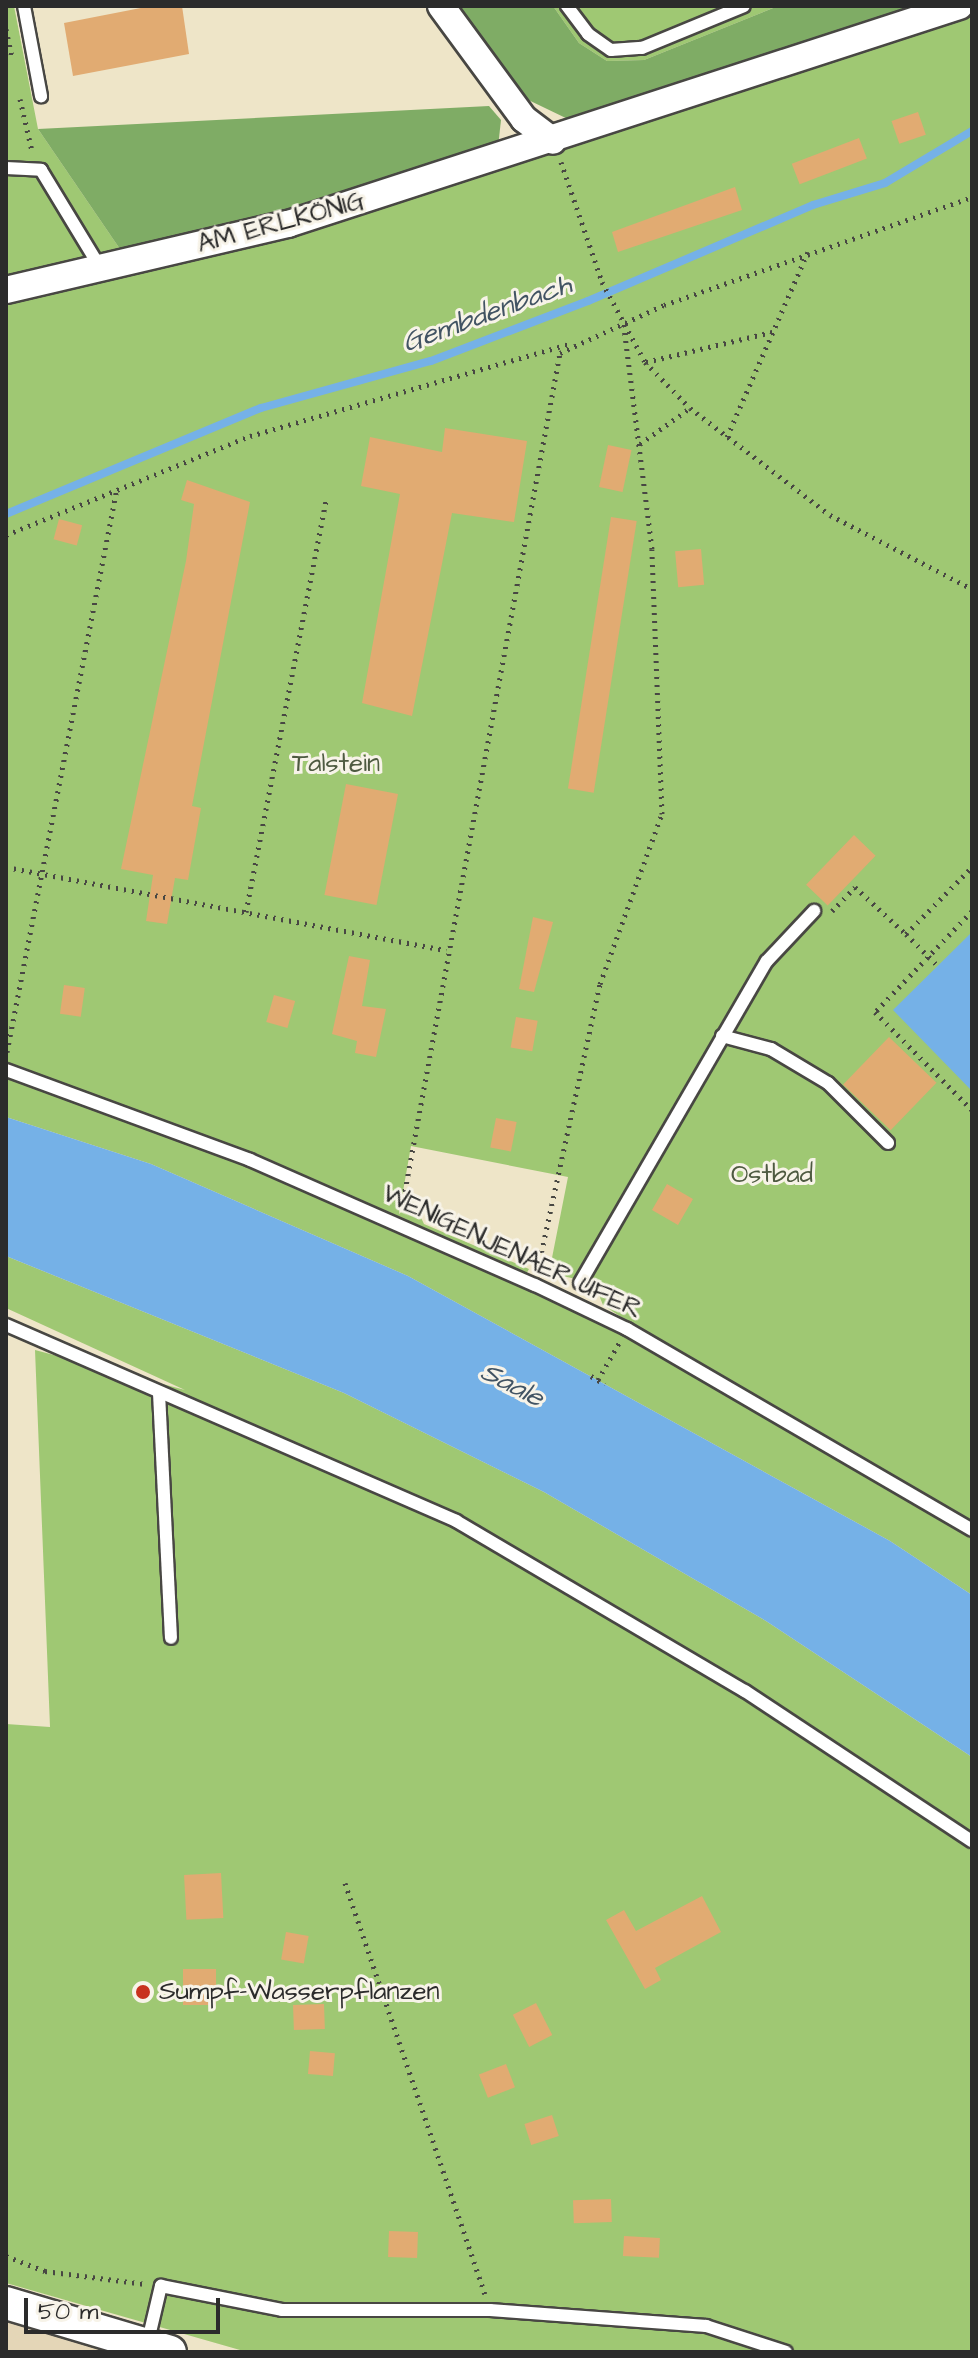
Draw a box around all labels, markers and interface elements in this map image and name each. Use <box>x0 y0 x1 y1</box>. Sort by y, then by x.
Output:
street label: AM ERLKÖNIG <box>194 186 368 260</box>
water label: Gembdenbach <box>398 268 576 360</box>
park label: Talstein <box>292 748 380 780</box>
park label: Ostbad <box>731 1159 813 1191</box>
street label: WENIGENJENAER UFER <box>377 1178 647 1326</box>
water label: Saale <box>475 1355 549 1415</box>
place label: Sumpf-Wasserpflanzen <box>159 1976 439 2008</box>
marker: Sumpf-Wasserpflanzen <box>134 1983 152 2001</box>
scale bar <box>28 2282 224 2332</box>
text: 50 m <box>38 2295 98 2329</box>

